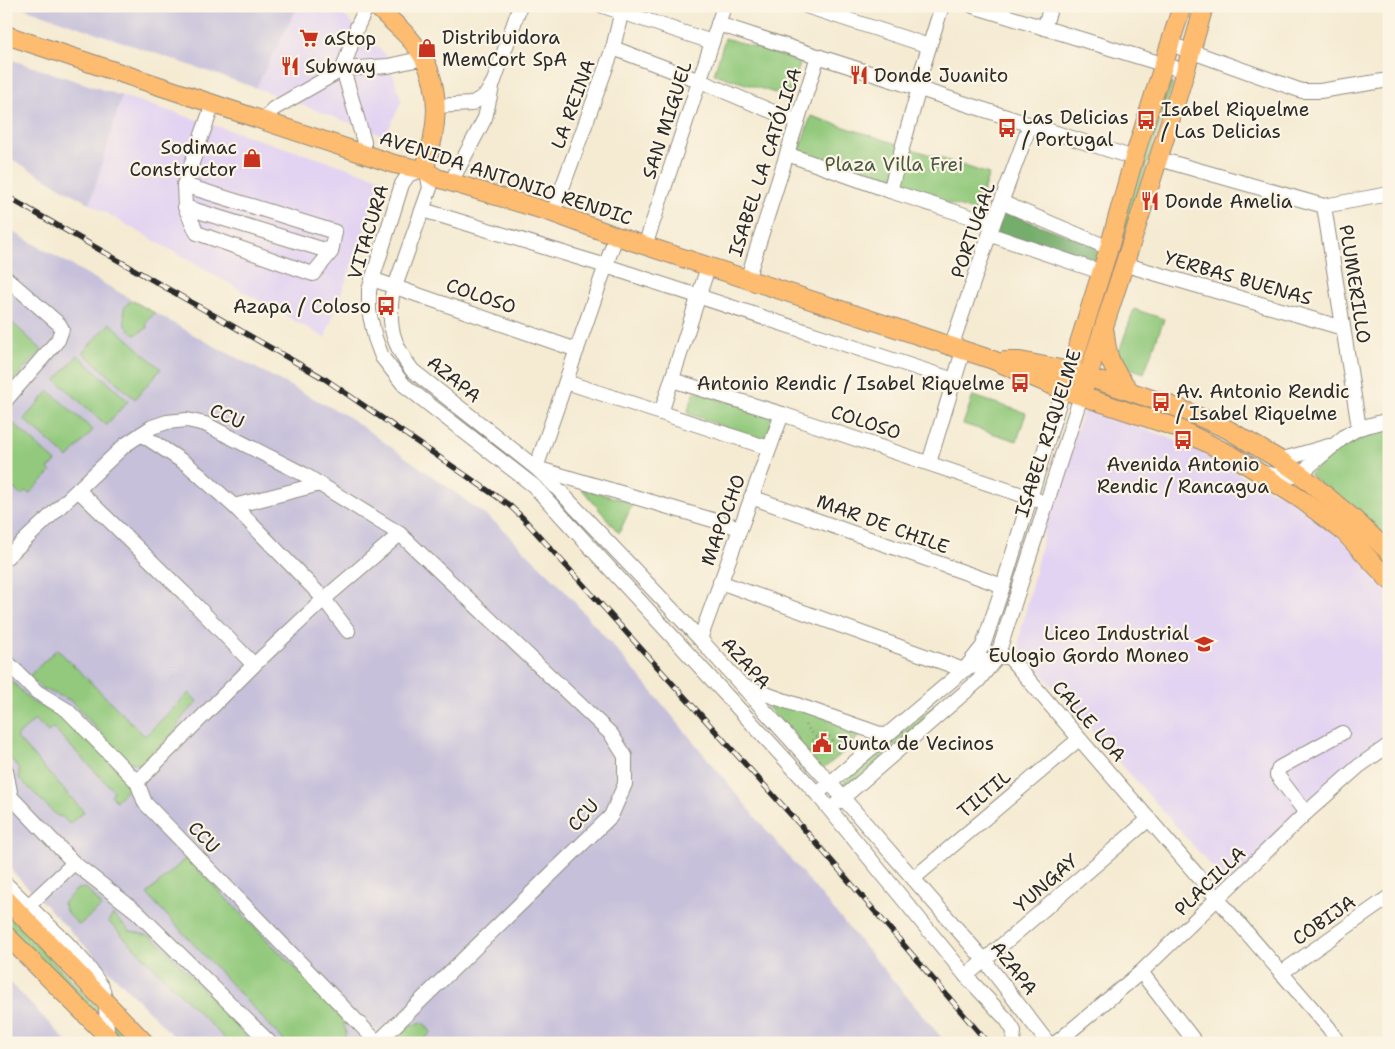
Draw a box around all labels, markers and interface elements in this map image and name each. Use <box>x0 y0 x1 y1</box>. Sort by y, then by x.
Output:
place label: Distribuidora MemCort SpA <box>442 25 567 72</box>
place label: aStop <box>324 26 376 51</box>
supermarket icon: aStop <box>298 27 320 49</box>
shop icon: Distribuidora MemCort SpA <box>416 37 438 59</box>
place label: Subway <box>305 54 376 79</box>
restaurant icon: Subway <box>279 55 301 77</box>
street label: LA REINA <box>545 56 601 152</box>
street label: SAN MIGUEL <box>636 58 698 182</box>
place label: Donde Juanito <box>874 63 1008 88</box>
street label: ISABEL LA CATÓLICA <box>722 64 807 260</box>
restaurant icon: Donde Juanito <box>848 64 870 86</box>
place label: Isabel Riquelme / Las Delicias <box>1161 97 1309 144</box>
place label: Las Delicias / Portugal <box>1022 105 1129 152</box>
bus stop icon: Isabel Riquelme / Las Delicias <box>1135 109 1157 131</box>
bus stop icon: Las Delicias / Portugal <box>996 117 1018 139</box>
street label: AVENIDA ANTONIO RENDIC <box>376 125 636 231</box>
place label: Sodimac Constructor <box>129 135 237 182</box>
shop icon: Sodimac Constructor <box>241 147 263 169</box>
park label: Plaza Villa Frei <box>825 152 963 177</box>
street label: PORTUGAL <box>945 179 1001 281</box>
street label: VITACURA <box>342 181 394 282</box>
place label: Donde Amelia <box>1165 189 1293 214</box>
restaurant icon: Donde Amelia <box>1139 190 1161 212</box>
street label: PLUMERILLO <box>1333 223 1377 345</box>
street label: YERBAS BUENAS <box>1161 245 1315 311</box>
street label: COLOSO <box>443 272 519 320</box>
place label: Azapa / Coloso <box>233 294 371 319</box>
bus stop icon: Azapa / Coloso <box>375 295 397 317</box>
street label: ISABEL RIQUELME <box>1009 346 1087 520</box>
street label: AZAPA <box>422 350 486 408</box>
place label: Antonio Rendic / Isabel Riquelme <box>697 371 1005 396</box>
bus stop icon: Antonio Rendic / Isabel Riquelme <box>1009 372 1031 394</box>
place label: Av. Antonio Rendic / Isabel Riquelme <box>1176 379 1350 426</box>
bus stop icon: Av. Antonio Rendic / Isabel Riquelme <box>1150 391 1172 413</box>
street label: CCU <box>206 397 248 435</box>
street label: COLOSO <box>828 399 904 445</box>
bus stop icon: Avenida Antonio Rendic / Rancagua <box>1172 429 1194 451</box>
place label: Avenida Antonio Rendic / Rancagua <box>1097 452 1269 499</box>
street label: MAPOCHO <box>695 471 751 569</box>
street label: MAR DE CHILE <box>813 488 953 560</box>
place label: Liceo Industrial Eulogio Gordo Moneo <box>988 621 1189 668</box>
street label: AZAPA <box>716 631 776 695</box>
school or university icon: Liceo Industrial Eulogio Gordo Moneo <box>1193 633 1215 655</box>
street label: CALLE LOA <box>1047 675 1131 767</box>
place label: Junta de Vecinos <box>837 731 994 756</box>
public building icon: Junta de Vecinos <box>811 732 833 754</box>
street label: TILTIL <box>952 764 1016 824</box>
street label: CCU <box>562 793 604 837</box>
street label: CCU <box>183 816 225 858</box>
street label: PLACILLA <box>1169 841 1251 921</box>
street label: YUNGAY <box>1009 848 1084 918</box>
street label: COBIJA <box>1287 889 1361 951</box>
street label: AZAPA <box>985 936 1043 1000</box>

